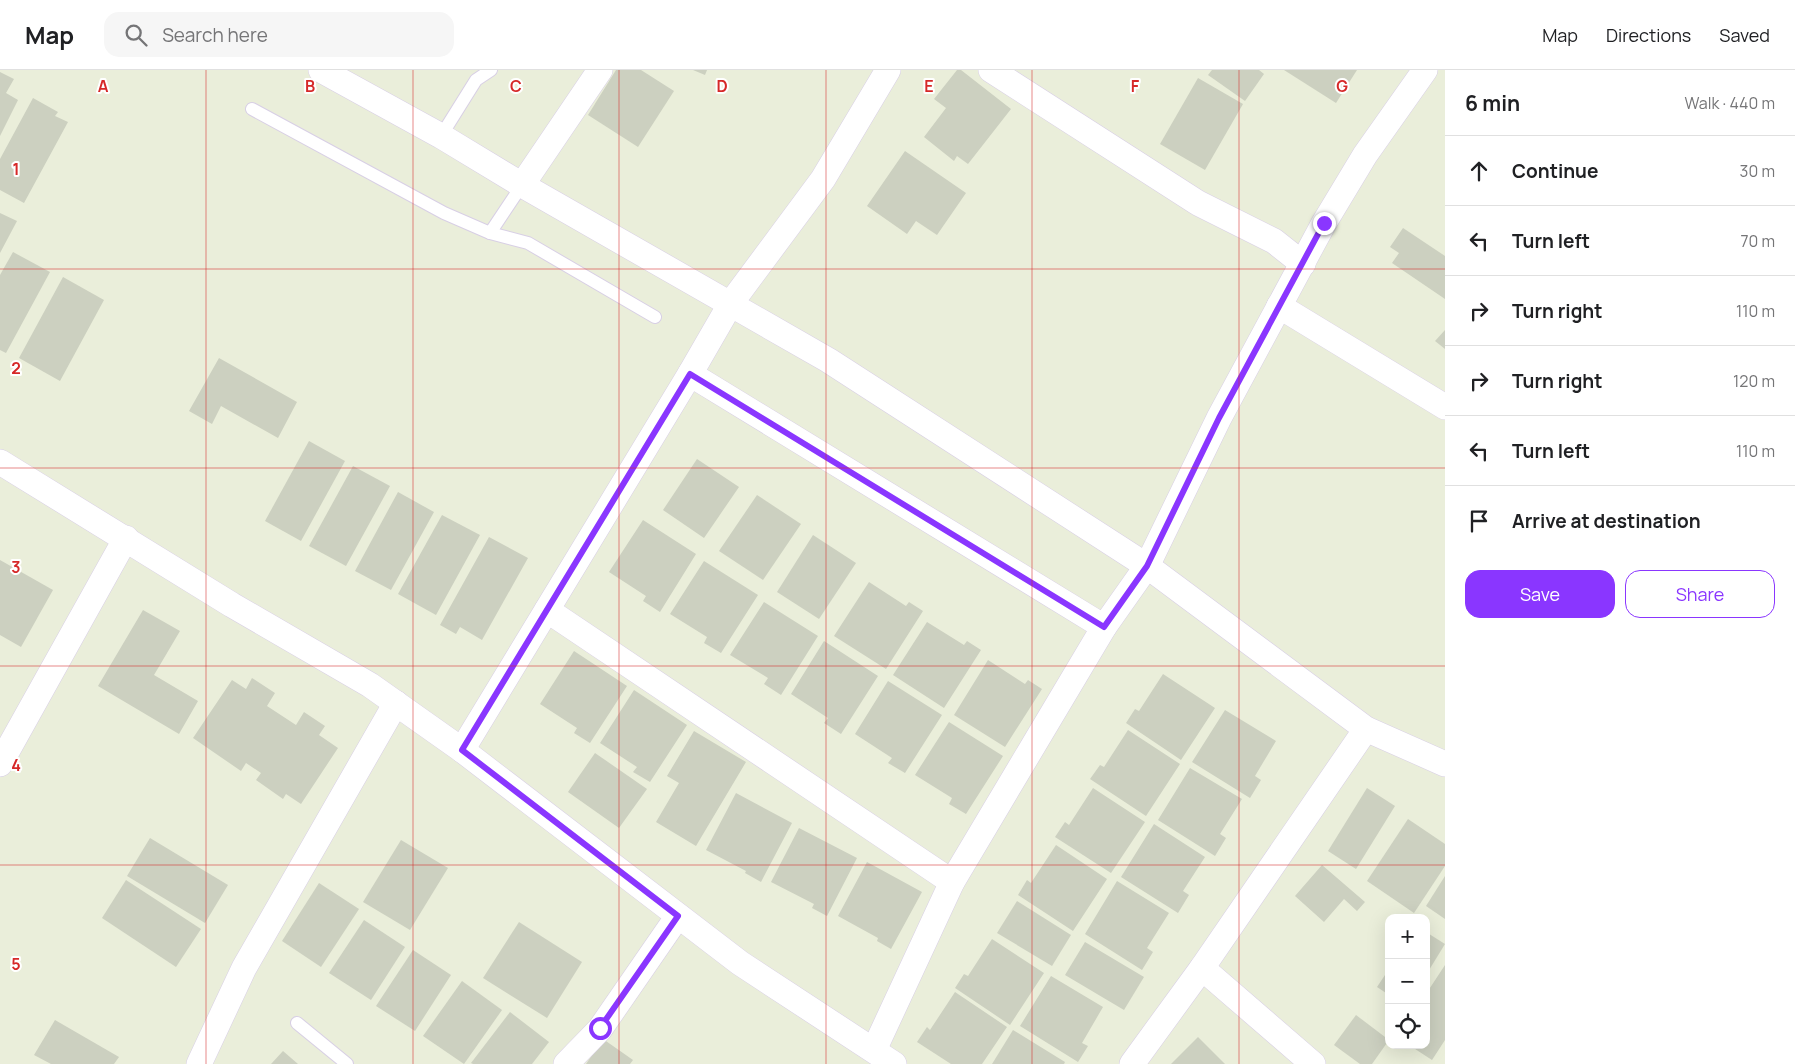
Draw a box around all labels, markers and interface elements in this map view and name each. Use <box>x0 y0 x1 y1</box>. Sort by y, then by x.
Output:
search box <box>104 12 454 57</box>
text: Map <box>25 18 74 51</box>
icon: search <box>122 21 150 49</box>
text: Search here <box>162 22 268 48</box>
text: Map <box>1542 23 1578 47</box>
text: Directions <box>1606 23 1691 47</box>
text: Saved <box>1719 23 1770 47</box>
text: A <box>98 75 109 97</box>
text: B <box>305 75 315 97</box>
text: C <box>510 75 522 97</box>
text: D <box>716 75 728 97</box>
text: E <box>924 75 934 97</box>
text: F <box>1131 75 1140 97</box>
text: G <box>1336 75 1348 97</box>
text: 6 min <box>1465 89 1520 117</box>
text: Walk · 440 m <box>1685 92 1775 114</box>
icon: ahead <box>1465 157 1493 185</box>
text: 1 <box>12 158 20 180</box>
text: Continue <box>1512 158 1598 184</box>
text: 30 m <box>1740 160 1775 182</box>
route end <box>1313 212 1336 235</box>
icon: left <box>1465 227 1493 255</box>
text: Turn left <box>1512 228 1590 254</box>
text: 70 m <box>1740 230 1775 252</box>
icon: right <box>1465 297 1493 325</box>
text: Turn right <box>1512 298 1602 324</box>
text: 110 m <box>1736 300 1775 322</box>
text: 2 <box>11 357 21 379</box>
icon: right <box>1465 367 1493 395</box>
text: Turn right <box>1512 368 1602 394</box>
text: 120 m <box>1733 370 1775 392</box>
icon: left <box>1465 437 1493 465</box>
text: Turn left <box>1512 438 1590 464</box>
text: 110 m <box>1736 440 1775 462</box>
icon: arrive <box>1465 507 1493 535</box>
text: Arrive at destination <box>1512 508 1701 534</box>
text: 3 <box>11 556 21 578</box>
button: Save <box>1465 570 1615 618</box>
button: Share <box>1625 570 1775 618</box>
text: 4 <box>11 754 21 776</box>
map controls <box>1385 914 1430 1049</box>
button: + <box>1385 914 1430 959</box>
text: 5 <box>11 953 21 975</box>
button: − <box>1385 959 1430 1004</box>
button: locate <box>1385 1004 1430 1049</box>
route start <box>589 1017 612 1040</box>

